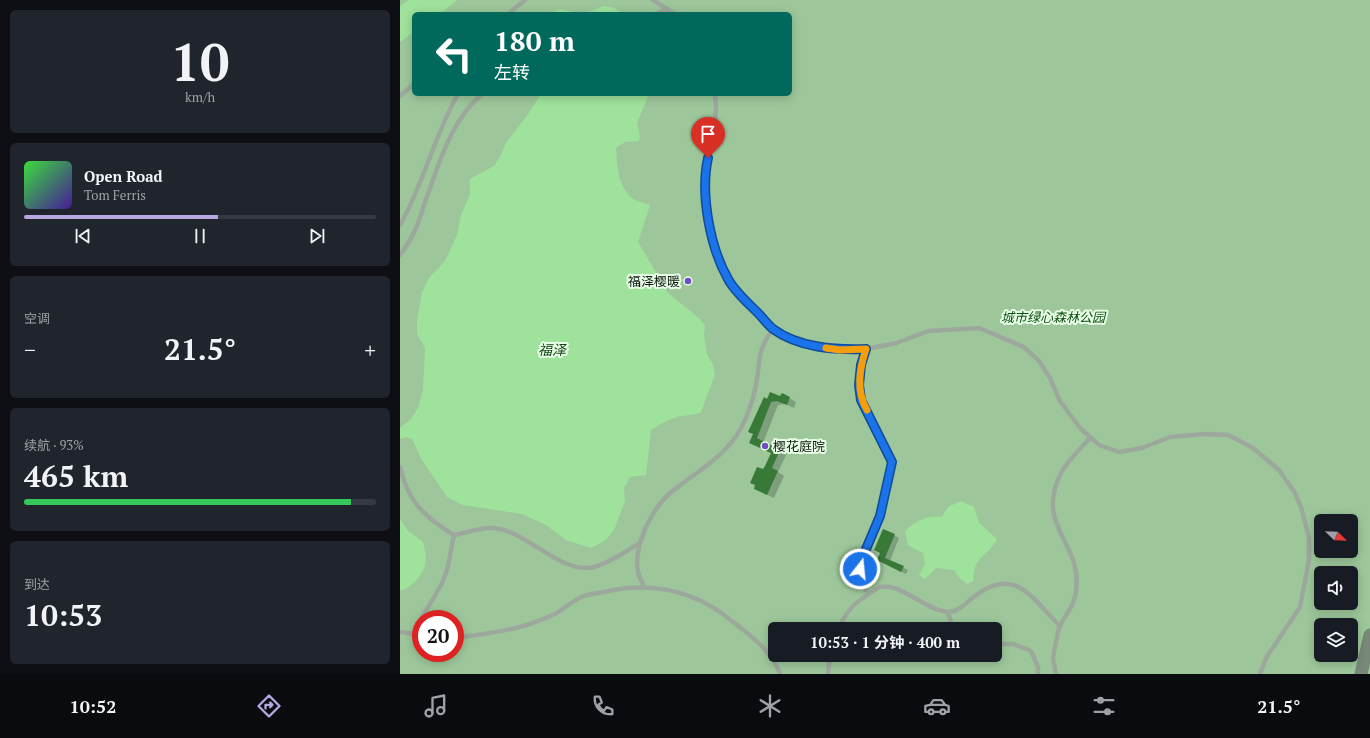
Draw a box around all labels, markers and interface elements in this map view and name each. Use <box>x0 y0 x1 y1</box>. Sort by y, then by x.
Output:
text: 180 m <box>494 22 575 59</box>
text: 10 <box>171 27 229 96</box>
icon: left <box>428 28 480 80</box>
text: 左转 <box>494 60 530 84</box>
text: km/h <box>185 88 215 106</box>
pin <box>691 117 725 158</box>
icon: arrive <box>697 123 719 145</box>
text: Open Road <box>84 166 163 186</box>
text: Tom Ferris <box>84 186 146 204</box>
icon: previous <box>72 225 94 247</box>
icon: pause <box>189 225 211 247</box>
icon: next <box>306 225 328 247</box>
place label: 福泽樱暖 <box>628 272 680 290</box>
marker: 福泽樱暖 <box>683 276 693 286</box>
park label: 城市绿心森林公园 <box>1001 308 1107 326</box>
text: 空调 <box>24 309 50 327</box>
text: 21.5° <box>164 329 236 369</box>
text: − <box>24 335 36 364</box>
text: + <box>364 335 376 364</box>
water label: 福泽 <box>538 340 567 359</box>
text: 续航 · 93% <box>24 436 84 454</box>
place label: 樱花庭院 <box>773 437 825 455</box>
marker: 樱花庭院 <box>760 441 770 451</box>
text: 465 km <box>24 456 128 496</box>
north arrow <box>1314 514 1358 558</box>
map controls <box>1314 514 1358 662</box>
position arrow <box>839 548 881 590</box>
button: sound <box>1314 566 1358 610</box>
text: 到达 <box>24 575 50 593</box>
text: 10:53 <box>24 595 102 635</box>
speed limit sign: 20 <box>412 610 464 662</box>
button: layers <box>1314 618 1358 662</box>
text: 10:53 · 1 分钟 · 400 m <box>810 632 960 652</box>
icon: directions <box>255 692 283 720</box>
icon: music <box>422 692 450 720</box>
icon: phone <box>589 692 617 720</box>
icon: climate <box>756 692 784 720</box>
icon: car <box>923 692 951 720</box>
icon: filters <box>1090 692 1118 720</box>
text: 10:52 <box>69 694 116 718</box>
text: 21.5° <box>1257 694 1300 718</box>

